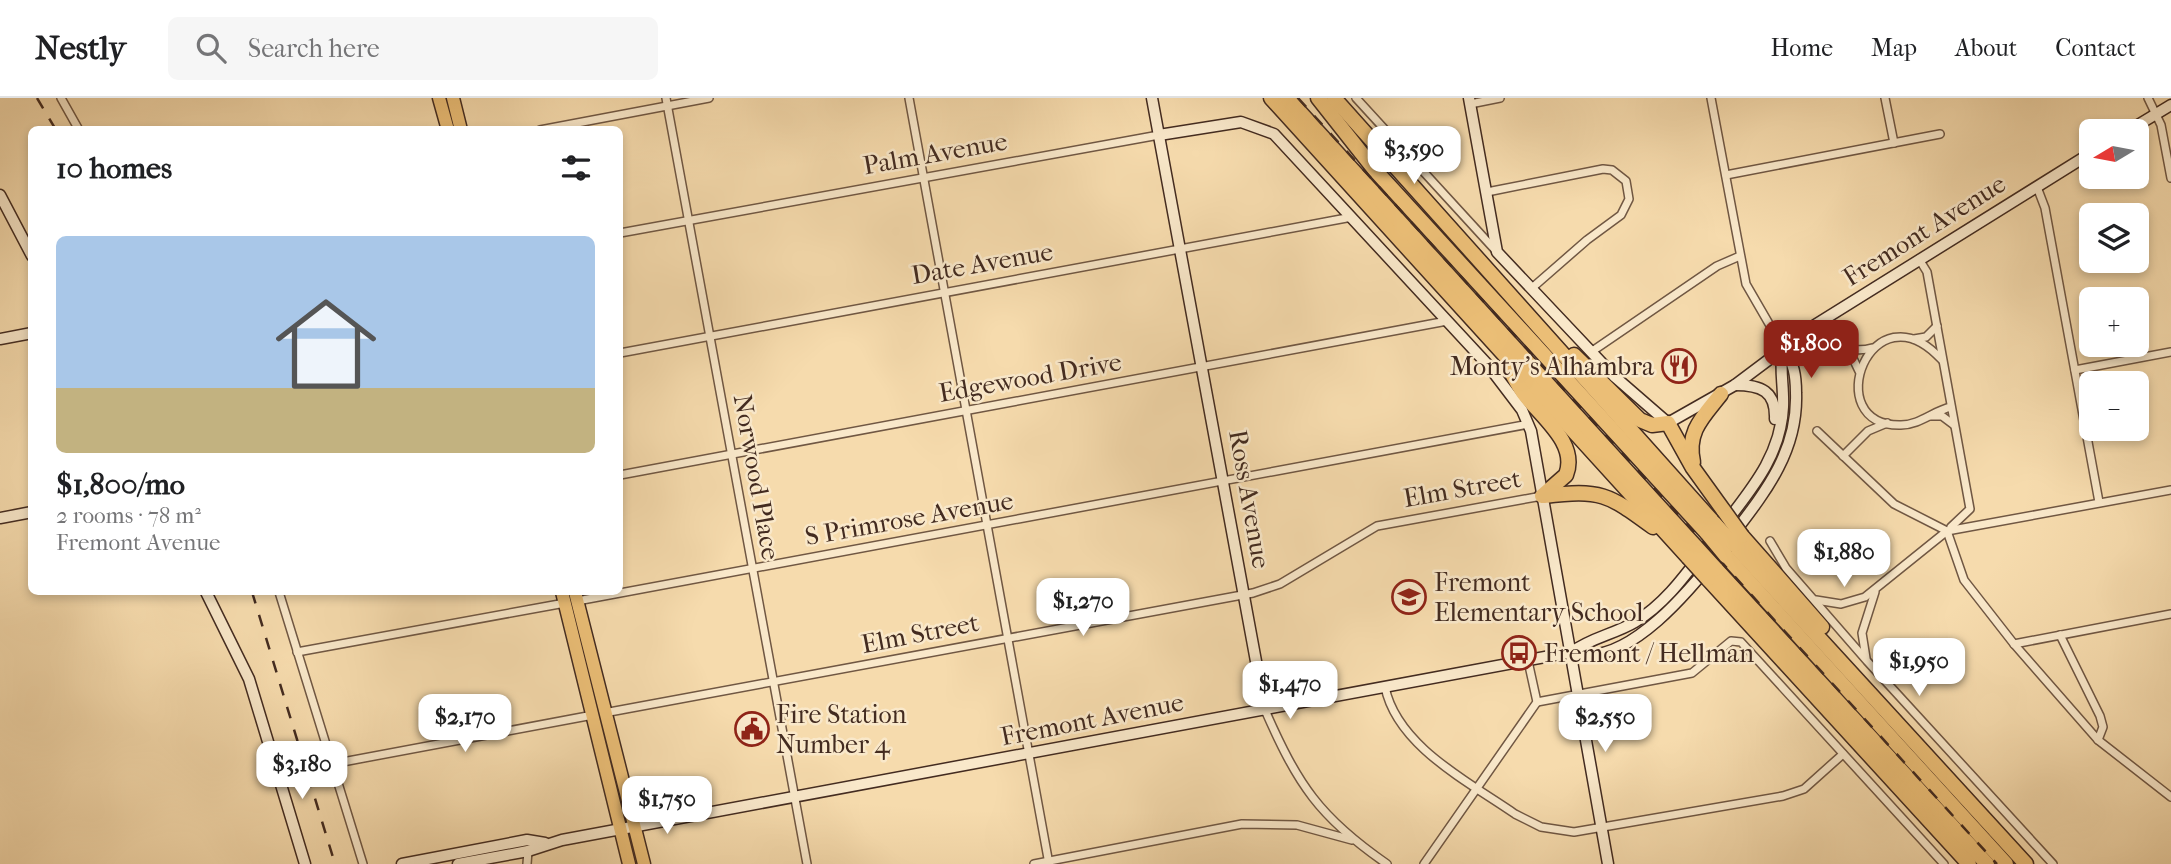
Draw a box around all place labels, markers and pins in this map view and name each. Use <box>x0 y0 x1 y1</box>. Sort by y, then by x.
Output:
pin: $3,590 <box>1357 126 1471 186</box>
pin: $1,800 <box>1754 320 1868 380</box>
restaurant icon: Monty's Alhambra <box>1660 347 1698 385</box>
place label: Monty's Alhambra <box>1450 351 1655 382</box>
pin: $1,880 <box>1787 530 1901 589</box>
place label: Fremont Elementary School <box>1434 567 1643 628</box>
pin: $1,270 <box>1026 578 1140 638</box>
school or university icon: Fremont Elementary School <box>1390 578 1428 616</box>
bus stop icon: Fremont / Hellman <box>1500 634 1538 672</box>
place label: Fremont / Hellman <box>1544 638 1754 669</box>
pin: $1,950 <box>1862 638 1976 698</box>
pin: $1,470 <box>1233 662 1347 721</box>
pin: $2,170 <box>408 694 522 754</box>
pin: $2,550 <box>1548 694 1662 754</box>
place label: Fire Station Number 4 <box>776 699 907 760</box>
public building icon: Fire Station Number 4 <box>733 710 771 748</box>
pin: $3,180 <box>245 742 359 801</box>
pin: $1,750 <box>610 776 724 836</box>

